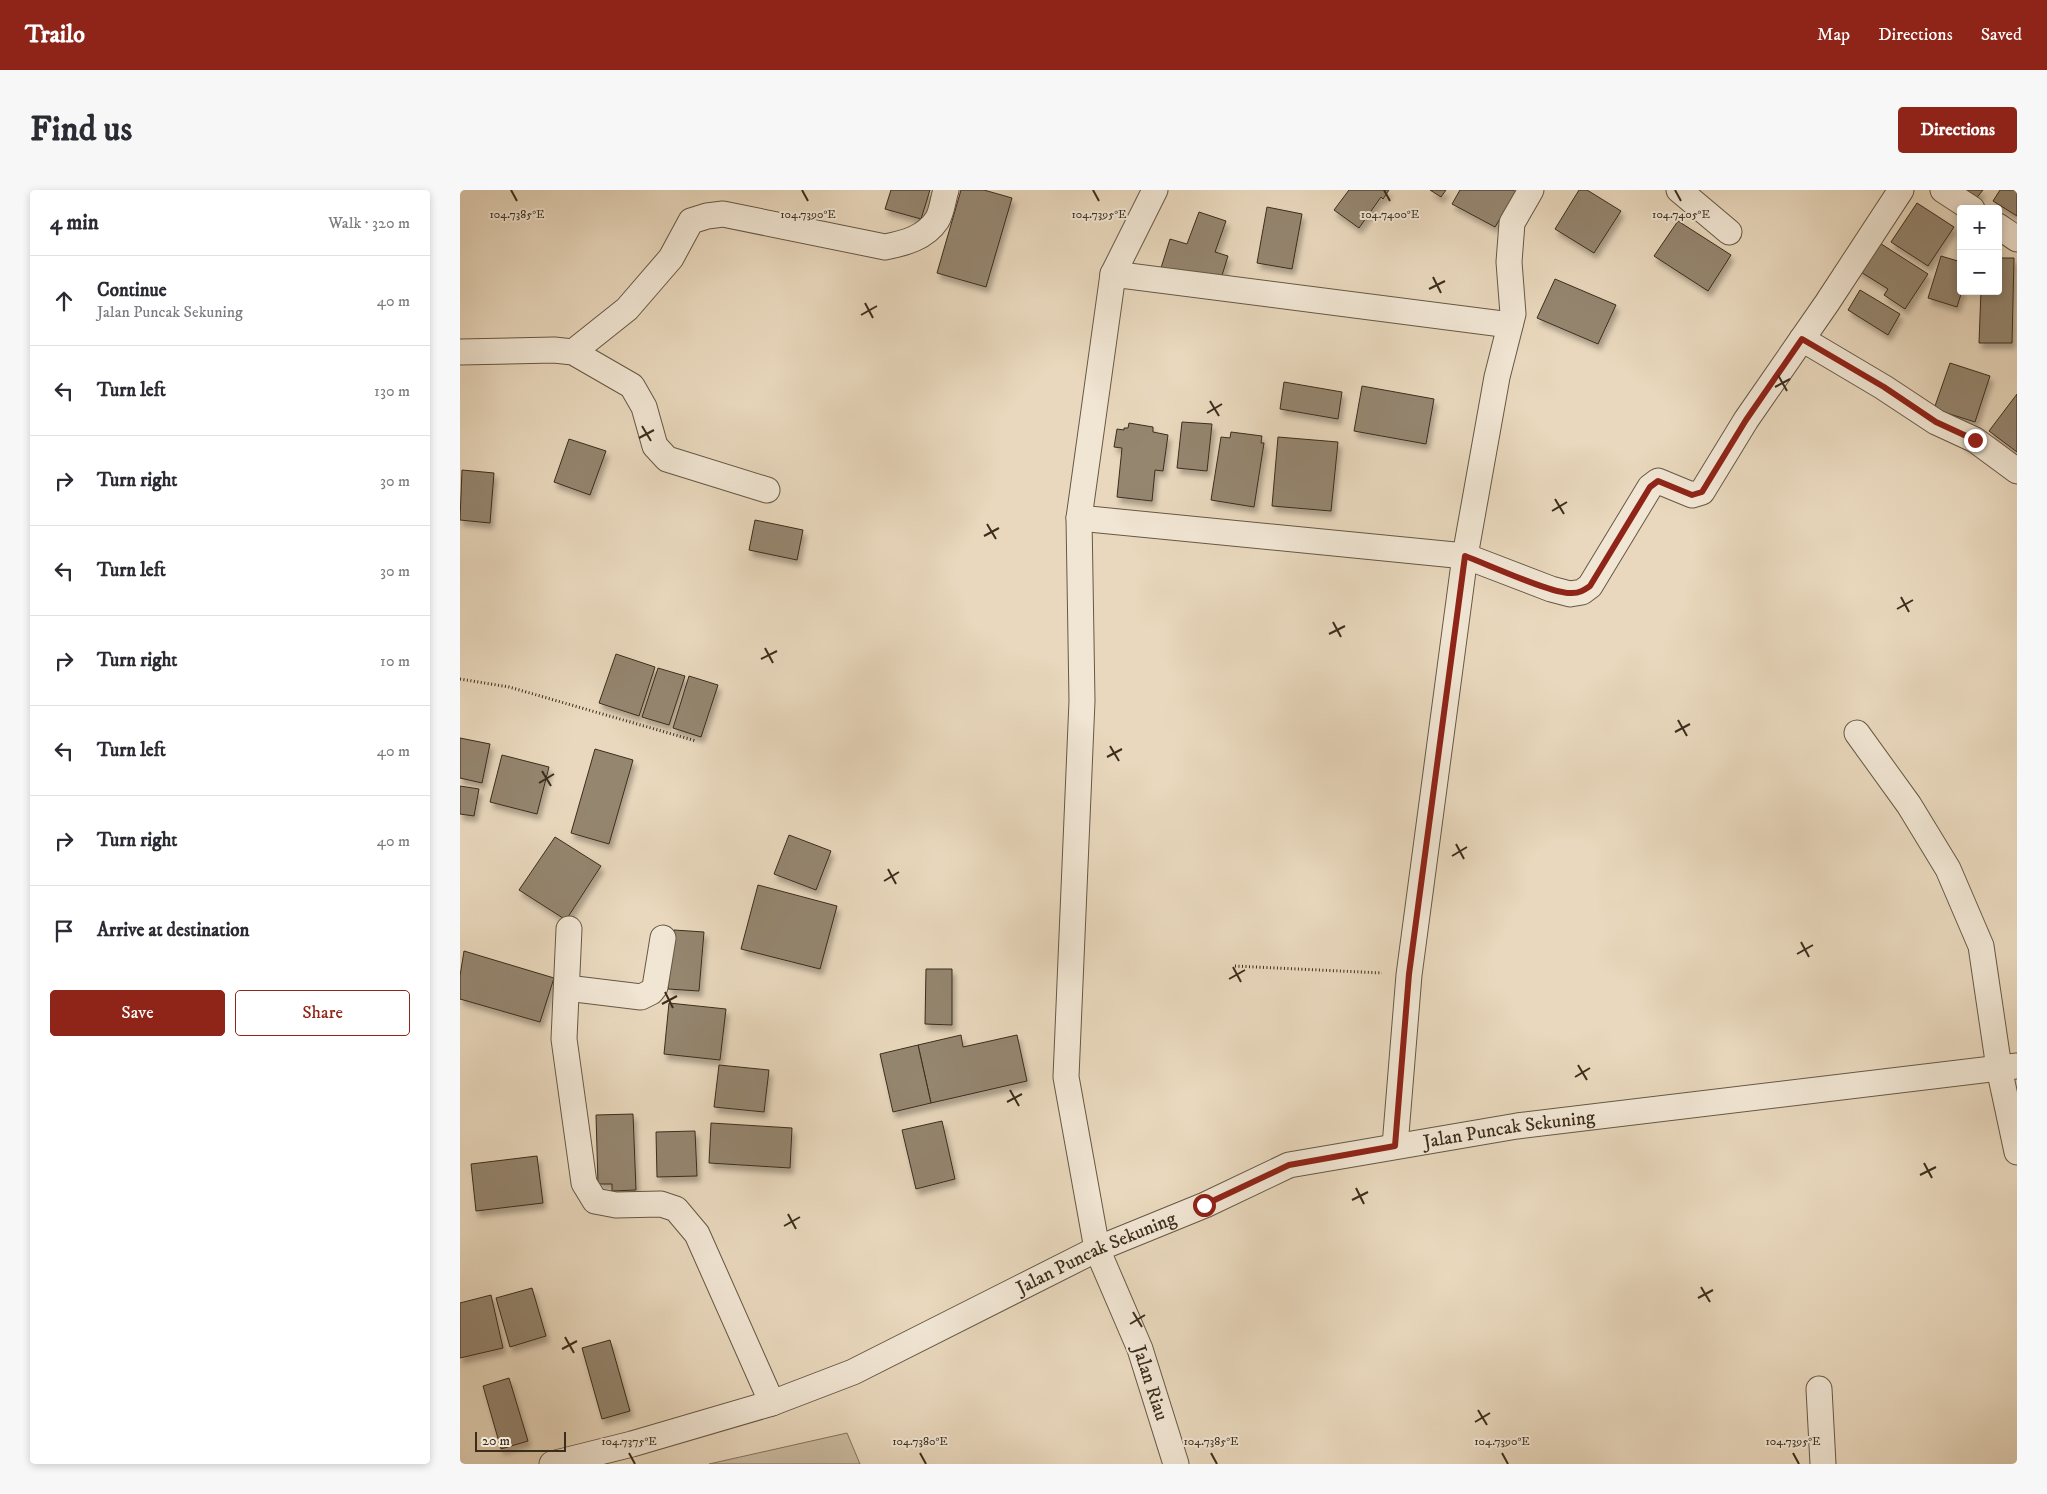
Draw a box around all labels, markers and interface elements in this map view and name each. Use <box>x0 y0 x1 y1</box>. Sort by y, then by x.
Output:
text: Trailo <box>25 20 85 50</box>
text: Map <box>1817 24 1850 46</box>
text: Directions <box>1878 24 1953 46</box>
text: Saved <box>1981 24 2022 46</box>
button: Directions <box>1898 107 2017 153</box>
text: Find us <box>30 108 132 152</box>
map controls <box>1957 205 2002 295</box>
button: + <box>1957 205 2002 250</box>
text: 104.7385°E <box>489 207 545 222</box>
text: 104.7390°E <box>780 207 836 222</box>
text: 104.7395°E <box>1071 207 1127 222</box>
text: 104.7400°E <box>1361 207 1420 222</box>
text: 104.7405°E <box>1652 207 1710 222</box>
text: 4 min <box>50 210 99 236</box>
text: Walk · 320 m <box>328 213 410 233</box>
button: − <box>1957 250 2002 295</box>
text: Continue <box>97 279 167 302</box>
icon: ahead <box>50 287 78 315</box>
text: 40 m <box>377 291 410 311</box>
text: Jalan Puncak Sekuning <box>97 302 243 322</box>
icon: left <box>50 377 78 405</box>
text: Turn left <box>97 379 166 402</box>
text: 130 m <box>374 381 410 401</box>
route end <box>1964 429 1987 452</box>
icon: right <box>50 467 78 495</box>
text: Turn right <box>97 469 177 492</box>
text: 30 m <box>380 471 410 491</box>
icon: left <box>50 557 78 585</box>
text: Turn left <box>97 559 166 582</box>
text: 30 m <box>380 561 410 581</box>
icon: right <box>50 647 78 675</box>
text: Turn right <box>97 649 177 672</box>
text: 10 m <box>380 651 410 671</box>
icon: left <box>50 737 78 765</box>
text: Turn left <box>97 739 166 762</box>
text: 40 m <box>377 741 410 761</box>
icon: right <box>50 827 78 855</box>
text: Turn right <box>97 829 177 852</box>
text: 40 m <box>377 831 410 851</box>
icon: arrive <box>50 917 78 945</box>
text: Arrive at destination <box>97 919 249 942</box>
button: Save <box>50 990 225 1036</box>
button: Share <box>235 990 410 1036</box>
street label: Jalan Puncak Sekuning <box>1419 1105 1597 1154</box>
route start <box>1193 1194 1216 1217</box>
street label: Jalan Puncak Sekuning <box>1011 1206 1180 1300</box>
street label: Jalan Riau <box>1126 1341 1173 1424</box>
scale bar <box>475 1429 566 1452</box>
text: 20 m <box>482 1432 510 1450</box>
text: 104.7375°E <box>601 1434 657 1449</box>
text: 104.7380°E <box>892 1434 948 1449</box>
text: 104.7385°E <box>1183 1434 1239 1449</box>
text: 104.7390°E <box>1474 1434 1530 1449</box>
text: 104.7395°E <box>1765 1434 1821 1449</box>

